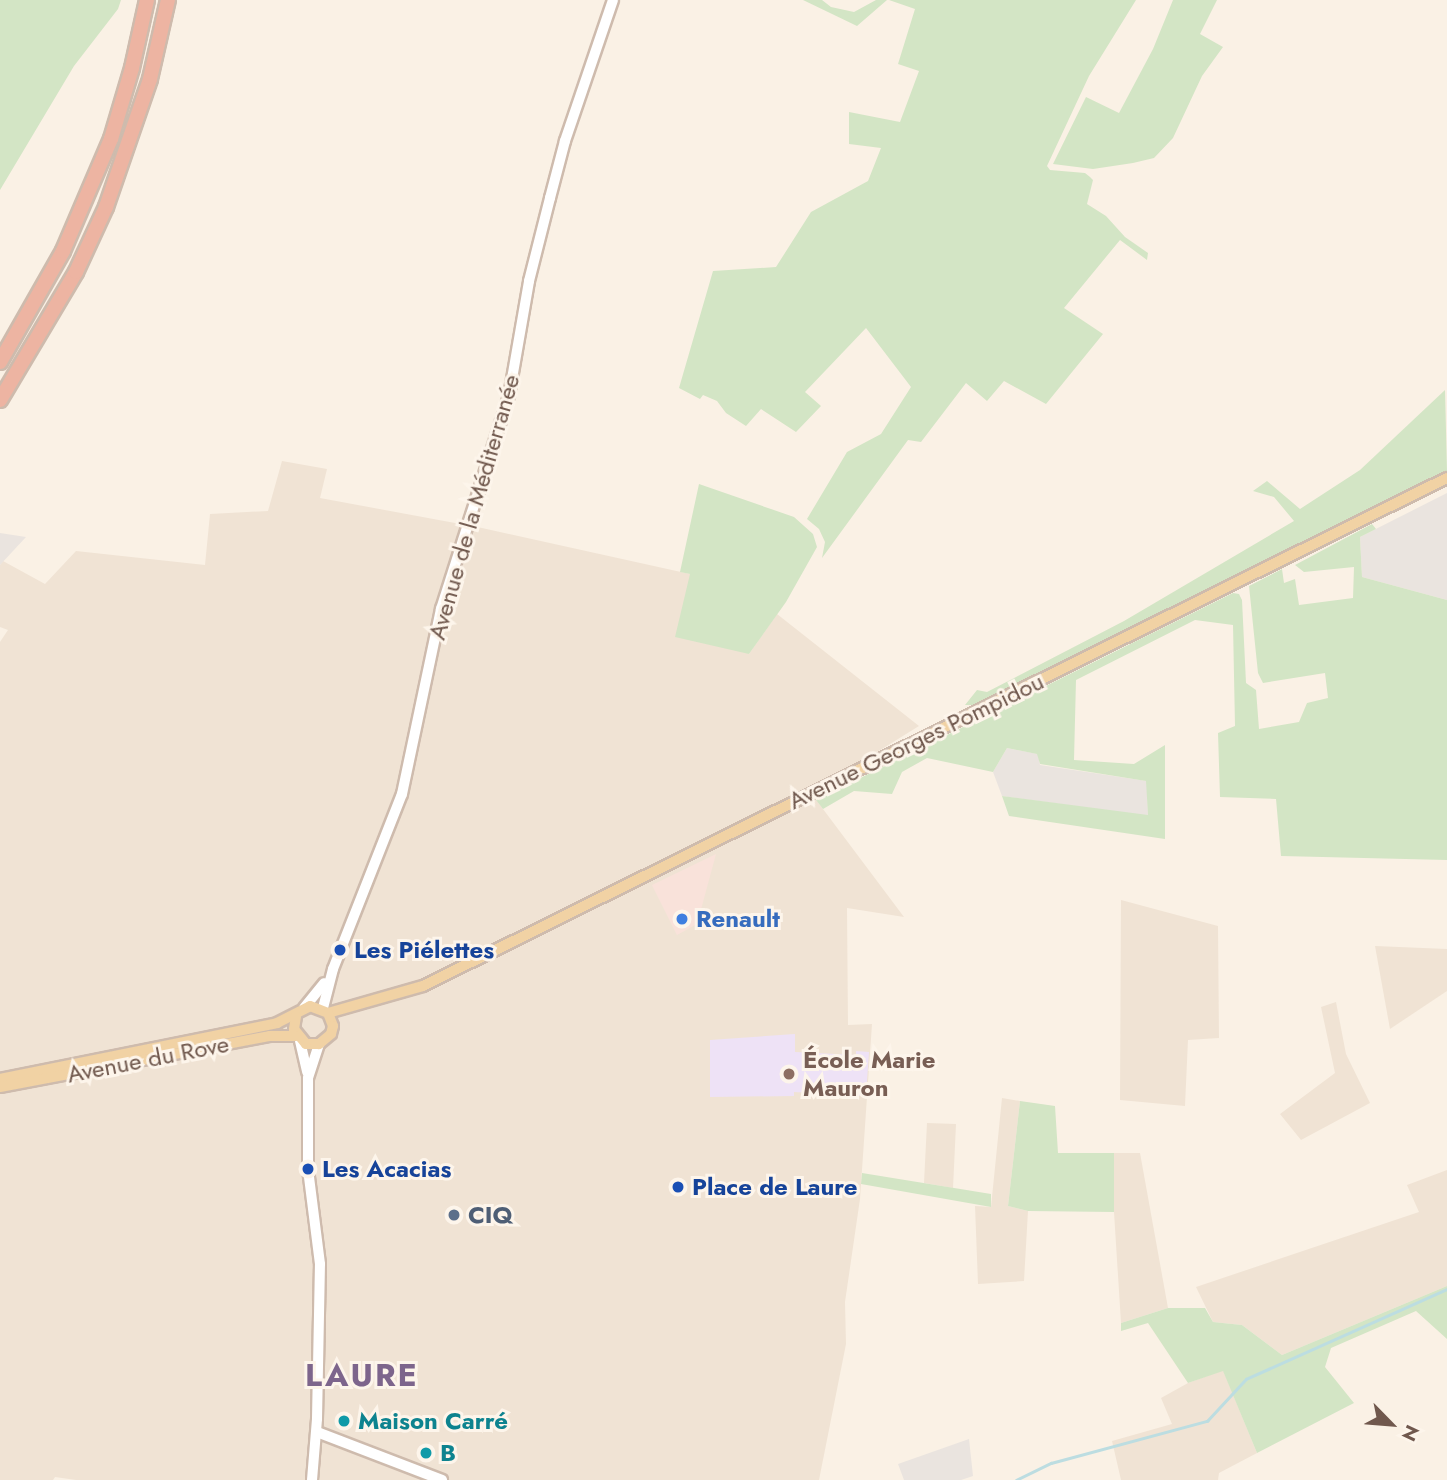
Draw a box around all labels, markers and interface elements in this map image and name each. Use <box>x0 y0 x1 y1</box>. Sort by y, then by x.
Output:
street label: Avenue de la Méditerranée <box>422 371 526 643</box>
street label: Avenue Georges Pompidou <box>784 667 1048 815</box>
place label: Renault <box>696 905 780 933</box>
marker: Renault <box>674 911 690 927</box>
place label: Les Piélettes <box>354 936 494 964</box>
marker: Les Piélettes <box>332 942 348 958</box>
street label: Avenue du Rove <box>65 1029 231 1089</box>
place label: École Marie Mauron <box>803 1046 935 1102</box>
marker: École Marie Mauron <box>781 1066 797 1082</box>
place label: Les Acacias <box>322 1155 451 1183</box>
marker: Les Acacias <box>300 1161 316 1177</box>
place label: Place de Laure <box>692 1173 858 1201</box>
marker: Place de Laure <box>670 1179 686 1195</box>
place label: CIQ <box>468 1201 513 1229</box>
marker: CIQ <box>446 1207 462 1223</box>
district label: LAURE <box>306 1356 418 1394</box>
north arrow <box>1356 1389 1426 1459</box>
place label: Maison Carré <box>358 1407 508 1435</box>
marker: Maison Carré <box>336 1413 352 1429</box>
text: N <box>1395 1421 1426 1446</box>
place label: B <box>440 1439 456 1467</box>
marker: B <box>418 1445 434 1461</box>

